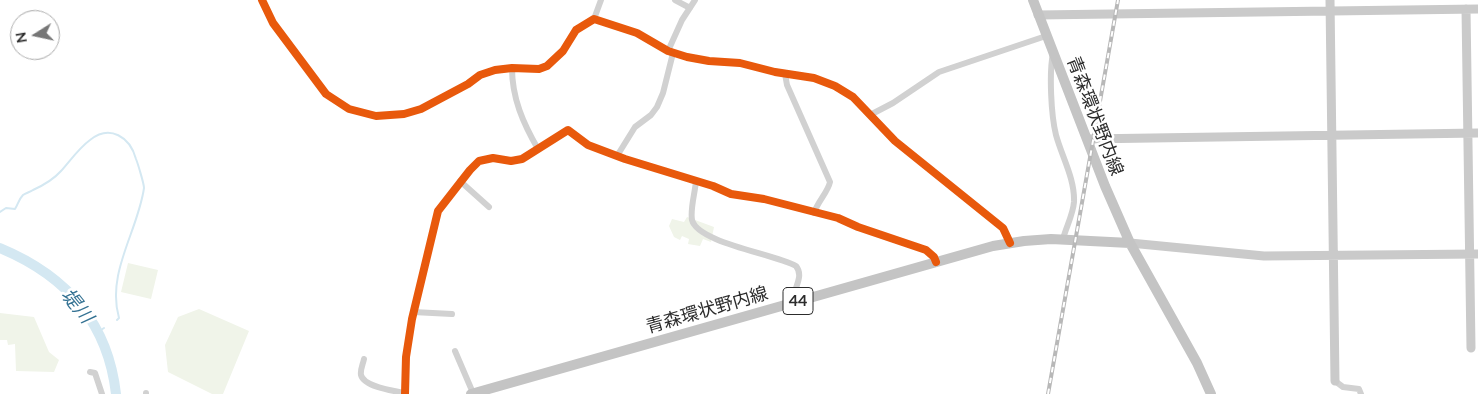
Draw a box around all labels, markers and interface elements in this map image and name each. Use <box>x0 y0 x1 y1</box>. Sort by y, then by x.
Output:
north arrow <box>10 10 60 60</box>
text: N <box>11 31 30 44</box>
street label: 青森環状野内線 <box>1062 53 1128 179</box>
street label: 青森環状野内線 <box>643 282 771 338</box>
water label: 堤川 <box>56 284 98 328</box>
road number: 44 <box>783 288 813 314</box>

